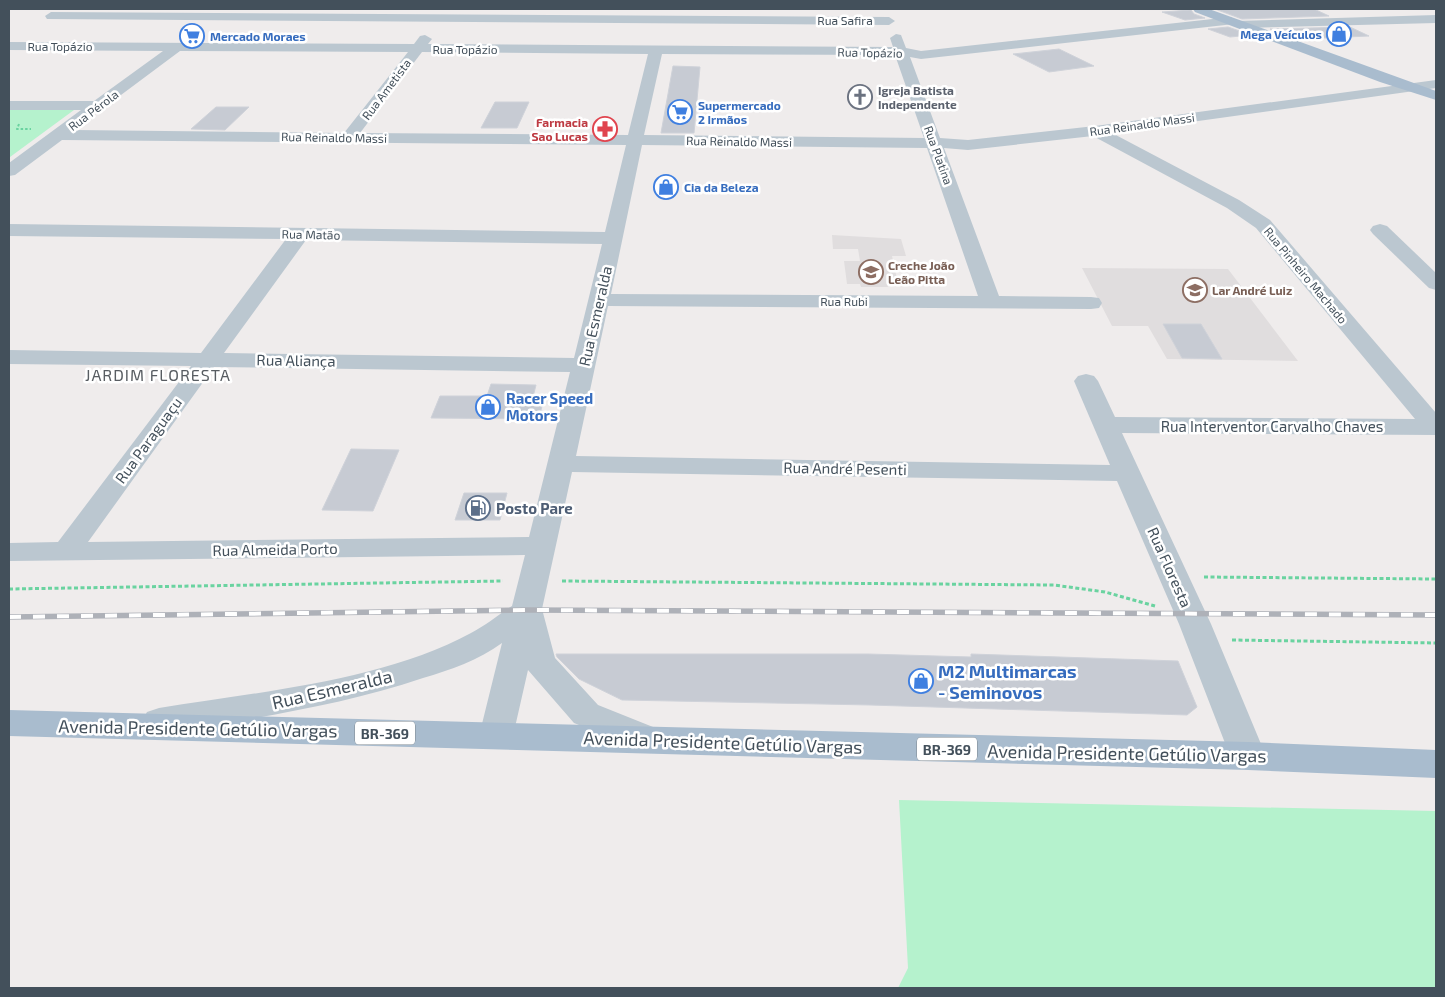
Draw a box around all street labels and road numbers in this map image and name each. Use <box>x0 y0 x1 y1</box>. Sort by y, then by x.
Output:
street label: Rua Safira <box>817 13 873 27</box>
street label: Rua Topázio <box>27 39 93 53</box>
street label: Rua Topázio <box>432 42 498 56</box>
street label: Rua Topázio <box>837 44 903 60</box>
street label: Rua Ametista <box>359 56 413 122</box>
street label: Rua Pérola <box>65 87 121 133</box>
street label: Rua Reinaldo Massi <box>1089 110 1196 138</box>
street label: Rua Platina <box>922 124 956 186</box>
street label: Rua Reinaldo Massi <box>281 129 387 145</box>
street label: Rua Reinaldo Massi <box>686 133 792 149</box>
street label: Rua Pinheiro Machado <box>1262 224 1350 326</box>
street label: Rua Matão <box>282 226 341 242</box>
street label: Rua Esmeralda <box>575 264 615 368</box>
street label: Rua Rubi <box>820 294 868 308</box>
street label: Rua Aliança <box>256 350 336 371</box>
street label: Rua Paraguaçu <box>111 394 186 487</box>
street label: Rua Interventor Carvalho Chaves <box>1161 417 1383 435</box>
street label: Rua André Pesenti <box>783 458 907 478</box>
street label: Rua Floresta <box>1144 524 1196 610</box>
street label: Rua Almeida Porto <box>212 539 338 559</box>
street label: Rua Esmeralda <box>270 664 394 714</box>
street label: Avenida Presidente Getúlio Vargas <box>58 715 338 741</box>
road number: BR-369 <box>355 721 415 744</box>
street label: Avenida Presidente Getúlio Vargas <box>583 726 863 758</box>
road number: BR-369 <box>917 738 977 761</box>
street label: Avenida Presidente Getúlio Vargas <box>987 740 1267 766</box>

